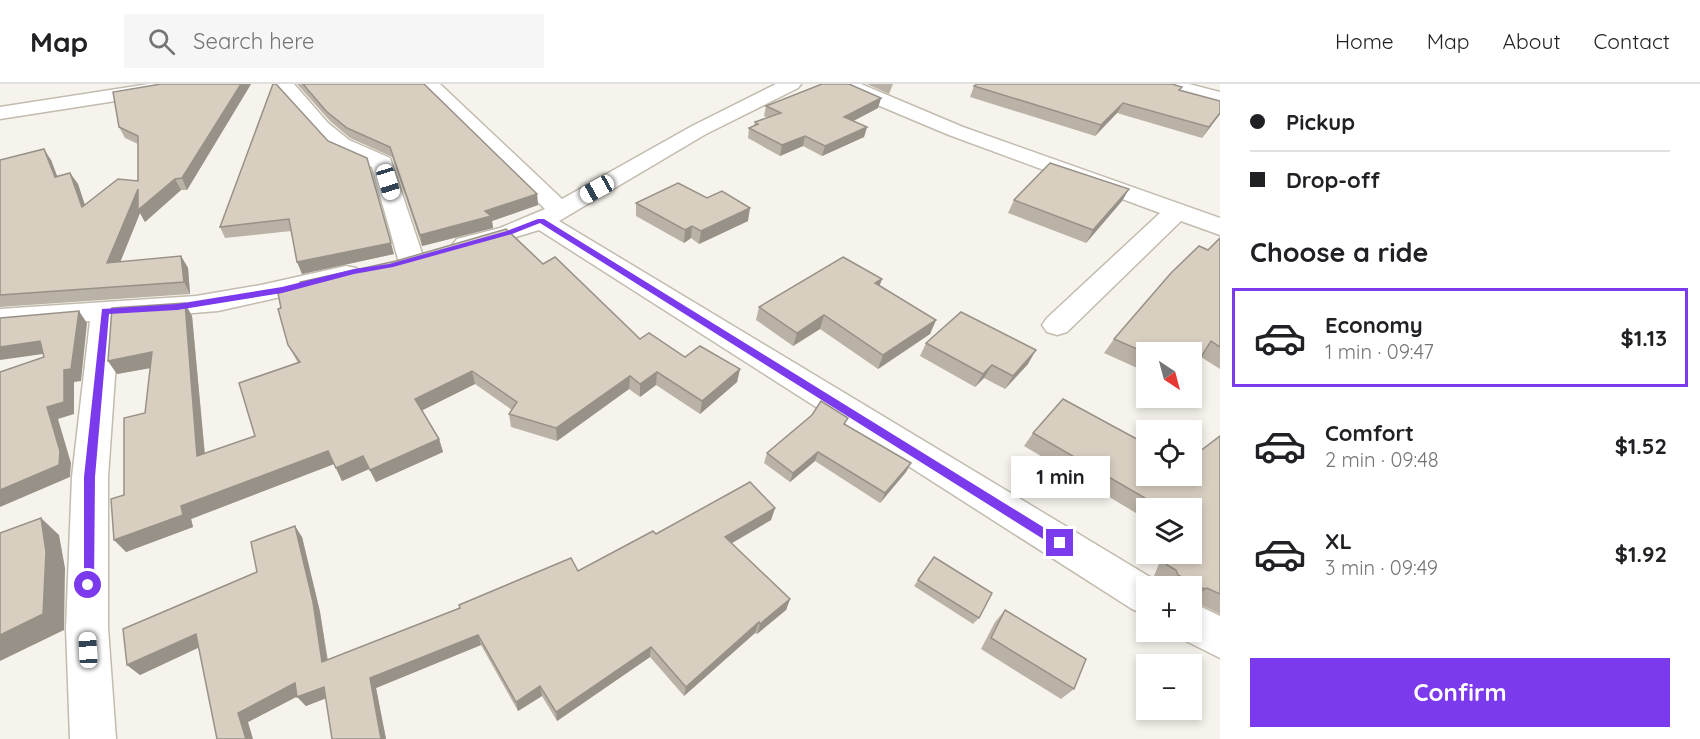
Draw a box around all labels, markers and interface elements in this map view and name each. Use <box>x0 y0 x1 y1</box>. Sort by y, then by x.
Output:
search box <box>124 14 544 68</box>
text: Map <box>30 24 88 59</box>
icon: search <box>145 25 178 58</box>
text: Search here <box>193 27 315 55</box>
text: Home <box>1335 28 1394 54</box>
text: Map <box>1427 28 1470 54</box>
text: About <box>1503 28 1561 54</box>
text: Contact <box>1594 28 1670 54</box>
text: Pickup <box>1286 108 1355 136</box>
car <box>374 162 402 202</box>
text: Drop-off <box>1286 166 1380 194</box>
car <box>577 172 617 206</box>
text: Choose a ride <box>1250 235 1428 269</box>
icon: car <box>1253 311 1307 365</box>
text: Economy <box>1325 311 1423 339</box>
text: $1.13 <box>1621 324 1667 352</box>
text: 1 min · 09:47 <box>1325 339 1434 364</box>
north arrow <box>1136 342 1202 408</box>
map controls <box>1136 342 1202 720</box>
icon: car <box>1253 419 1307 473</box>
text: Comfort <box>1325 419 1414 447</box>
button: locate <box>1136 420 1202 486</box>
text: $1.52 <box>1615 432 1667 460</box>
text: 2 min · 09:48 <box>1325 447 1439 472</box>
callout: 1 min <box>1010 456 1110 498</box>
text: 1 min <box>1036 464 1085 489</box>
button: layers <box>1136 498 1202 564</box>
icon: car <box>1253 527 1307 581</box>
text: XL <box>1325 527 1352 555</box>
route end <box>1046 529 1073 556</box>
text: $1.92 <box>1615 540 1667 568</box>
text: 3 min · 09:49 <box>1325 555 1438 580</box>
route start <box>74 571 101 598</box>
button: + <box>1136 576 1202 642</box>
car <box>78 632 98 668</box>
button: − <box>1136 654 1202 720</box>
button: Confirm <box>1250 658 1670 727</box>

